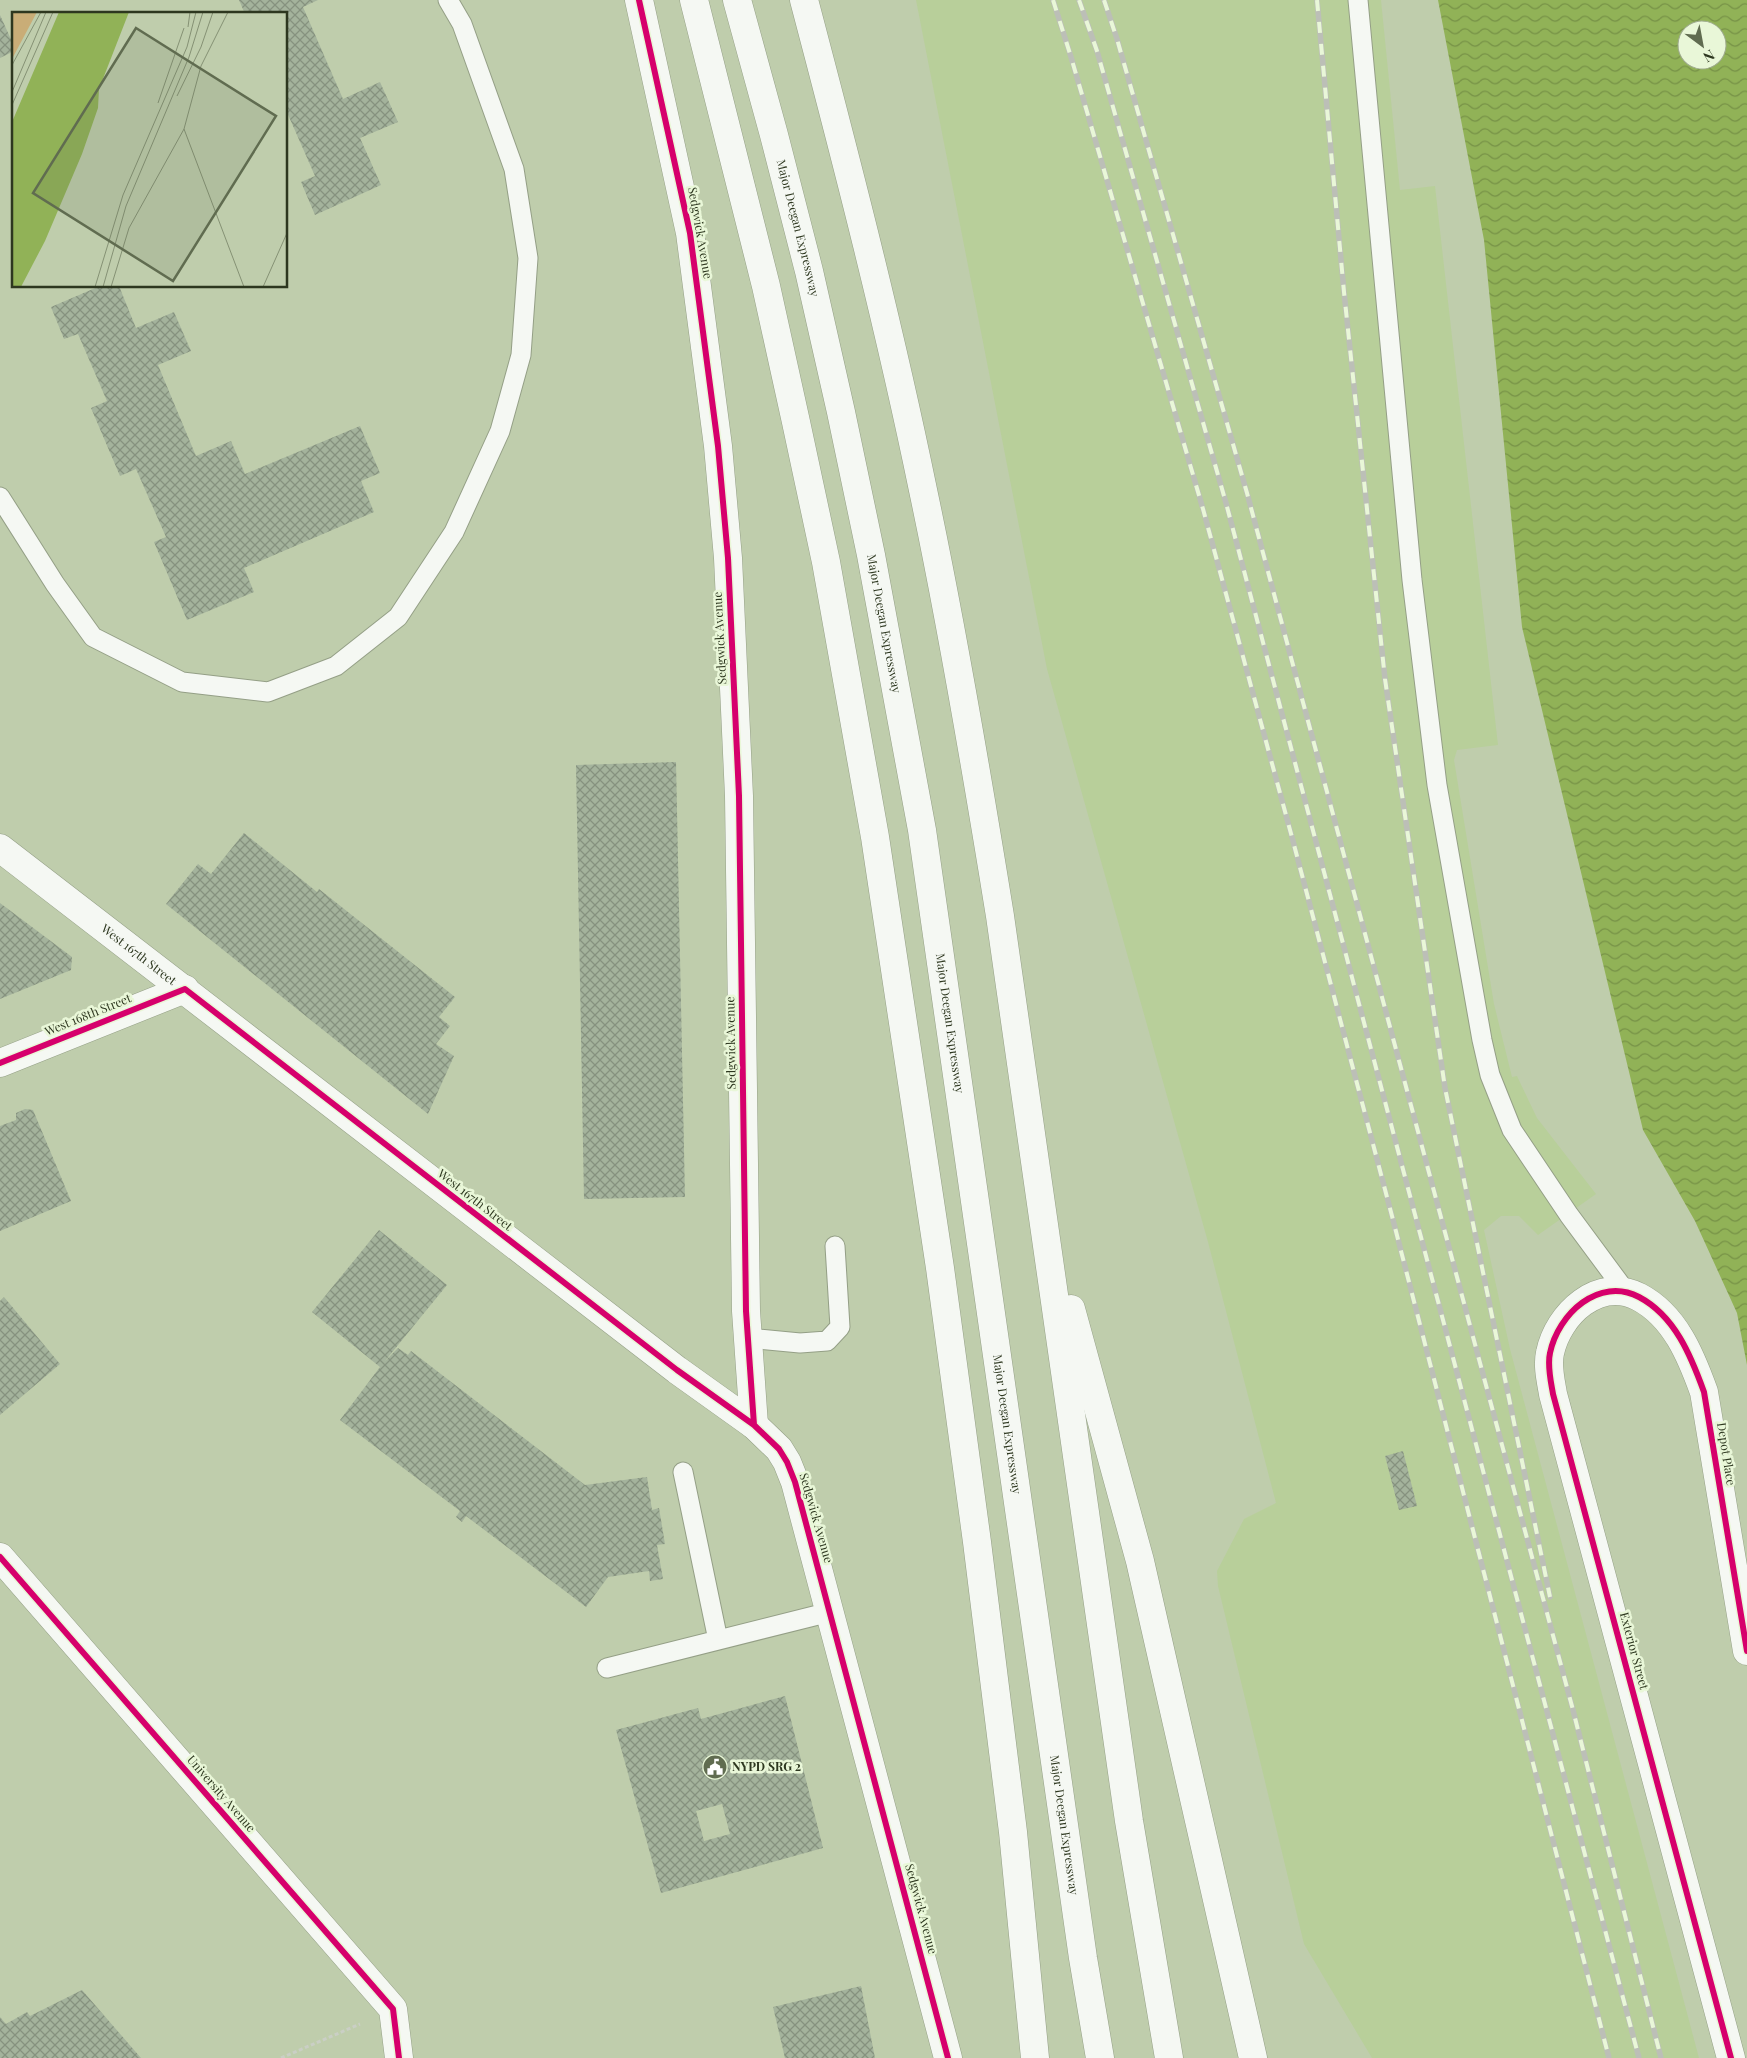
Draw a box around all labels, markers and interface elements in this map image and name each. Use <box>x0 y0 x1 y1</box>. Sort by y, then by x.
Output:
inset map <box>12 12 288 288</box>
north arrow <box>1677 20 1727 70</box>
text: N <box>1700 46 1718 67</box>
street label: Major Deegan Expressway <box>774 157 824 298</box>
street label: Sedgwick Avenue <box>685 186 717 280</box>
street label: Major Deegan Expressway <box>864 553 905 694</box>
street label: Sedgwick Avenue <box>709 591 729 685</box>
street label: West 167th Street <box>98 919 181 989</box>
street label: Major Deegan Expressway <box>933 952 968 1094</box>
street label: West 168th Street <box>41 989 134 1039</box>
street label: Sedgwick Avenue <box>721 996 739 1090</box>
street label: West 167th Street <box>434 1164 517 1234</box>
street label: Major Deegan Expressway <box>990 1353 1026 1495</box>
street label: Depot Place <box>1714 1421 1740 1486</box>
street label: Sedgwick Avenue <box>796 1471 837 1565</box>
street label: Exterior Street <box>1617 1610 1653 1692</box>
street label: University Avenue <box>184 1752 260 1835</box>
public building icon: NYPD SRG 2 <box>702 1754 728 1780</box>
street label: Major Deegan Expressway <box>1047 1754 1083 1896</box>
place label: NYPD SRG 2 <box>732 1758 801 1774</box>
street label: Sedgwick Avenue <box>902 1862 942 1956</box>

